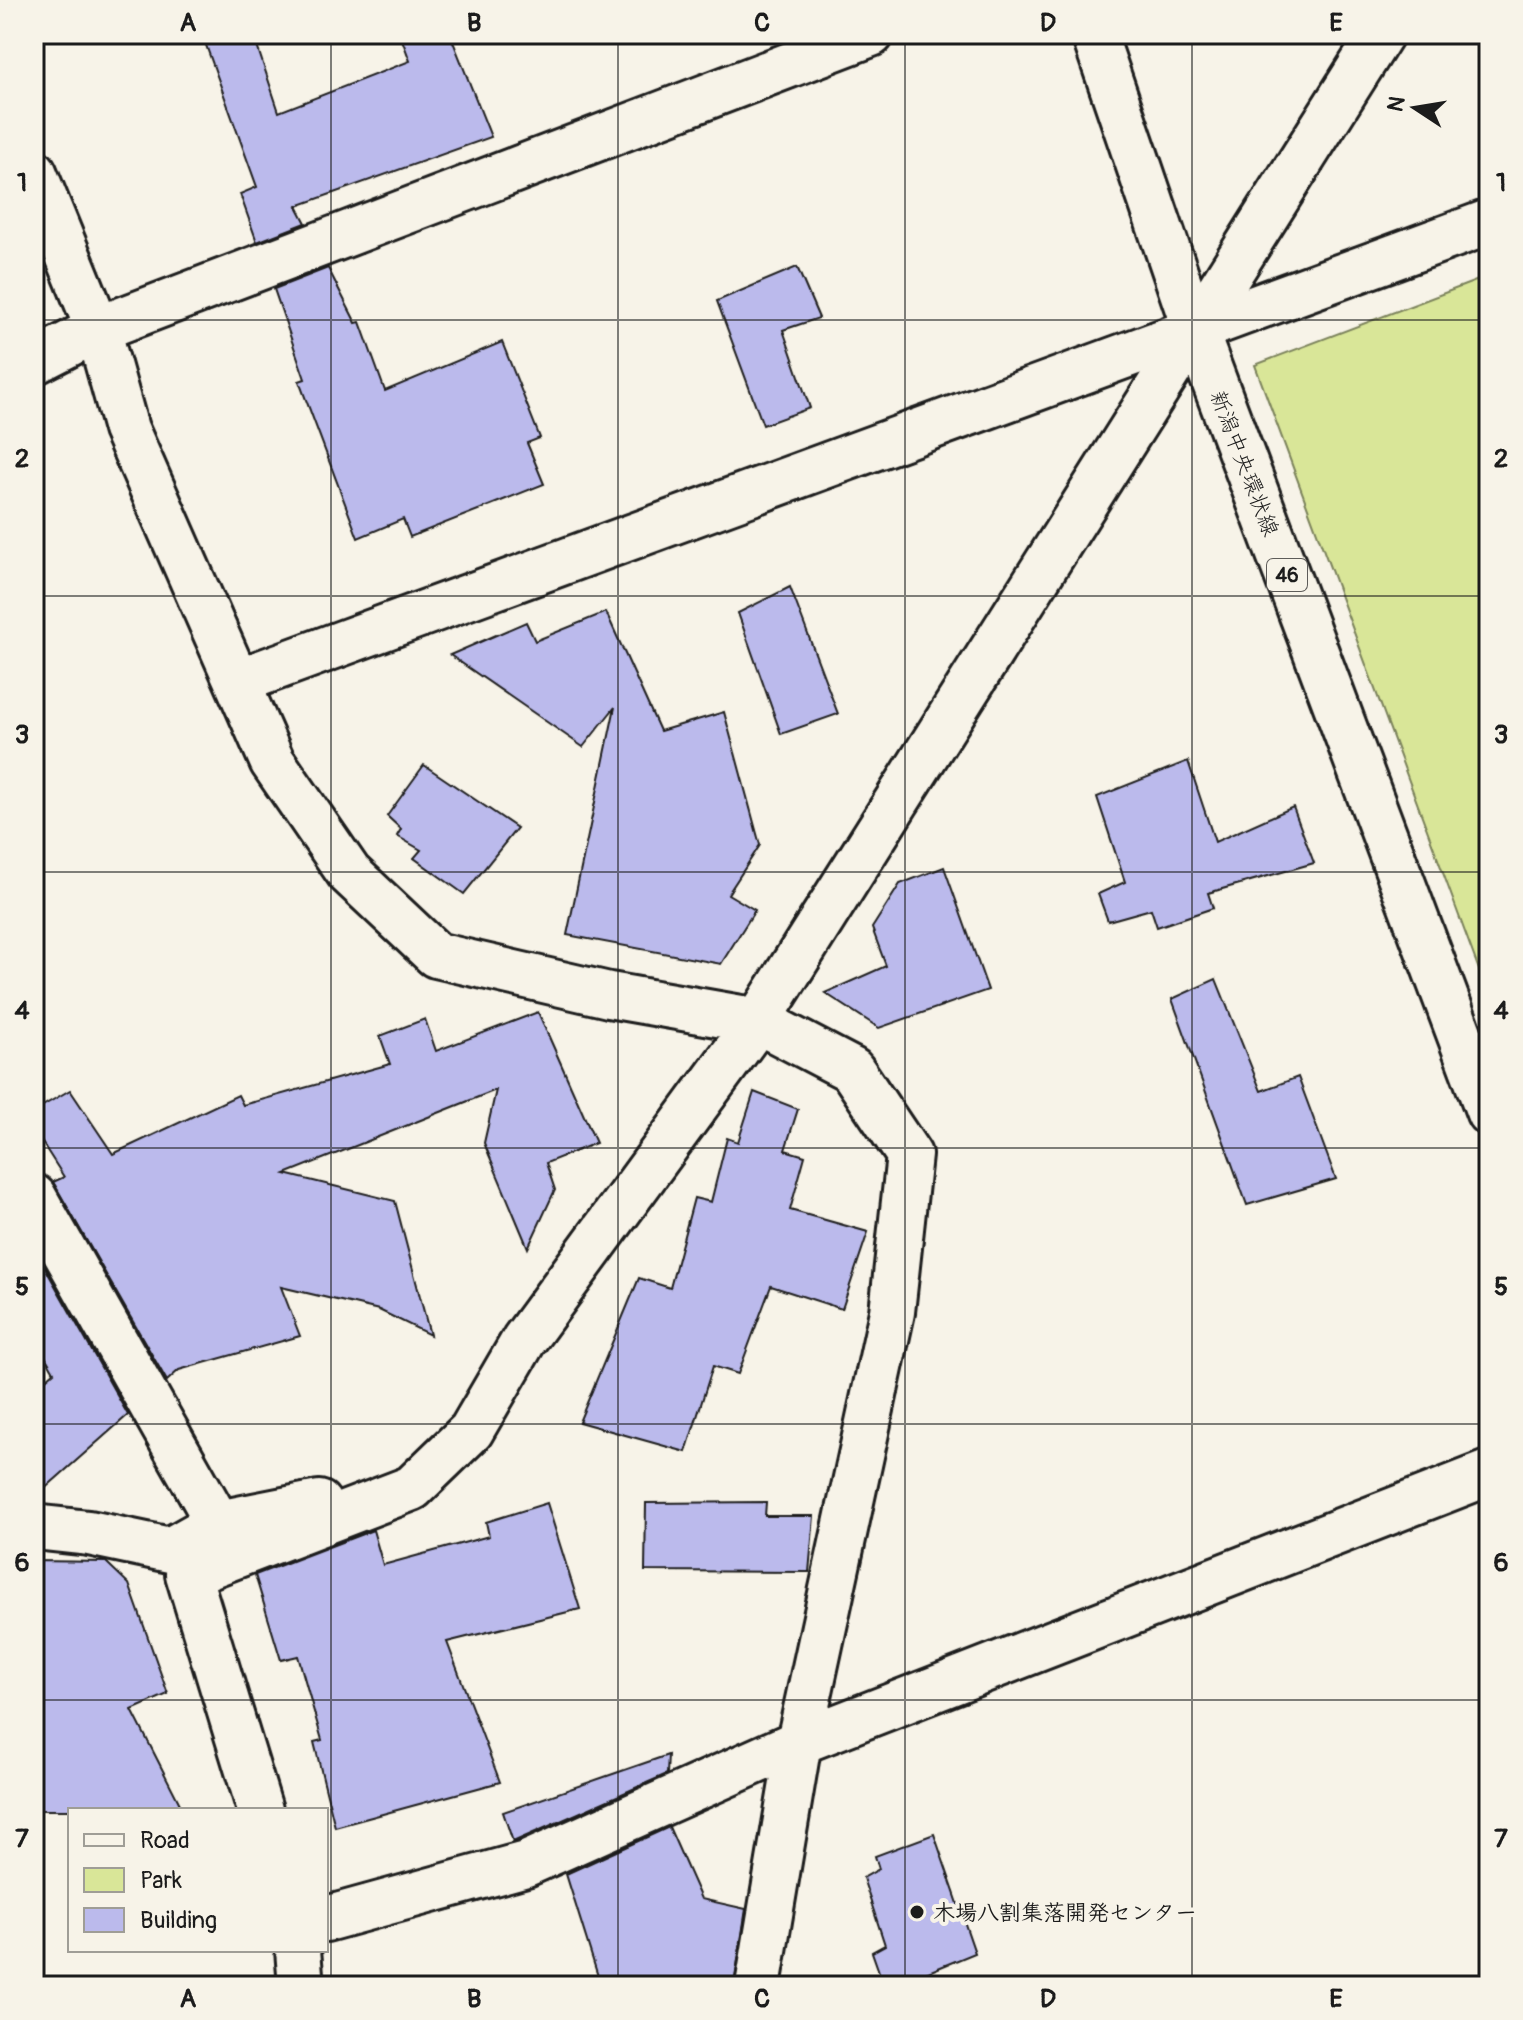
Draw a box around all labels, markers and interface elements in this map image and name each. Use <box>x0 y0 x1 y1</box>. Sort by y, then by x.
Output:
text: A <box>180 7 197 39</box>
text: B <box>467 7 481 39</box>
text: C <box>754 7 770 39</box>
text: D <box>1040 7 1056 39</box>
text: E <box>1329 7 1343 39</box>
north arrow <box>1375 68 1455 148</box>
text: N <box>1381 94 1412 114</box>
text: 1 <box>17 167 27 199</box>
text: 1 <box>1496 167 1506 199</box>
street label: 新潟中央環状線 <box>1203 386 1285 540</box>
text: 2 <box>15 443 29 475</box>
text: 2 <box>1494 443 1508 475</box>
road number: 46 <box>1267 559 1307 591</box>
text: 3 <box>15 719 29 751</box>
text: 3 <box>1494 719 1508 751</box>
text: 4 <box>14 995 30 1027</box>
text: 4 <box>1493 995 1509 1027</box>
text: 5 <box>15 1271 29 1303</box>
text: 5 <box>1494 1271 1508 1303</box>
text: 6 <box>14 1547 30 1579</box>
text: 6 <box>1493 1547 1509 1579</box>
legend <box>68 1808 328 1952</box>
text: 7 <box>15 1823 29 1855</box>
text: 7 <box>1494 1823 1508 1855</box>
text: Road <box>140 1826 190 1855</box>
text: Park <box>140 1866 182 1895</box>
place label: 木場八割集落開発センター <box>933 1899 1197 1927</box>
marker: 木場八割集落開発センター <box>908 1903 926 1921</box>
text: Building <box>140 1906 217 1935</box>
text: A <box>180 1983 197 2015</box>
text: B <box>467 1983 481 2015</box>
text: C <box>754 1983 770 2015</box>
text: D <box>1040 1983 1056 2015</box>
text: E <box>1329 1983 1343 2015</box>

